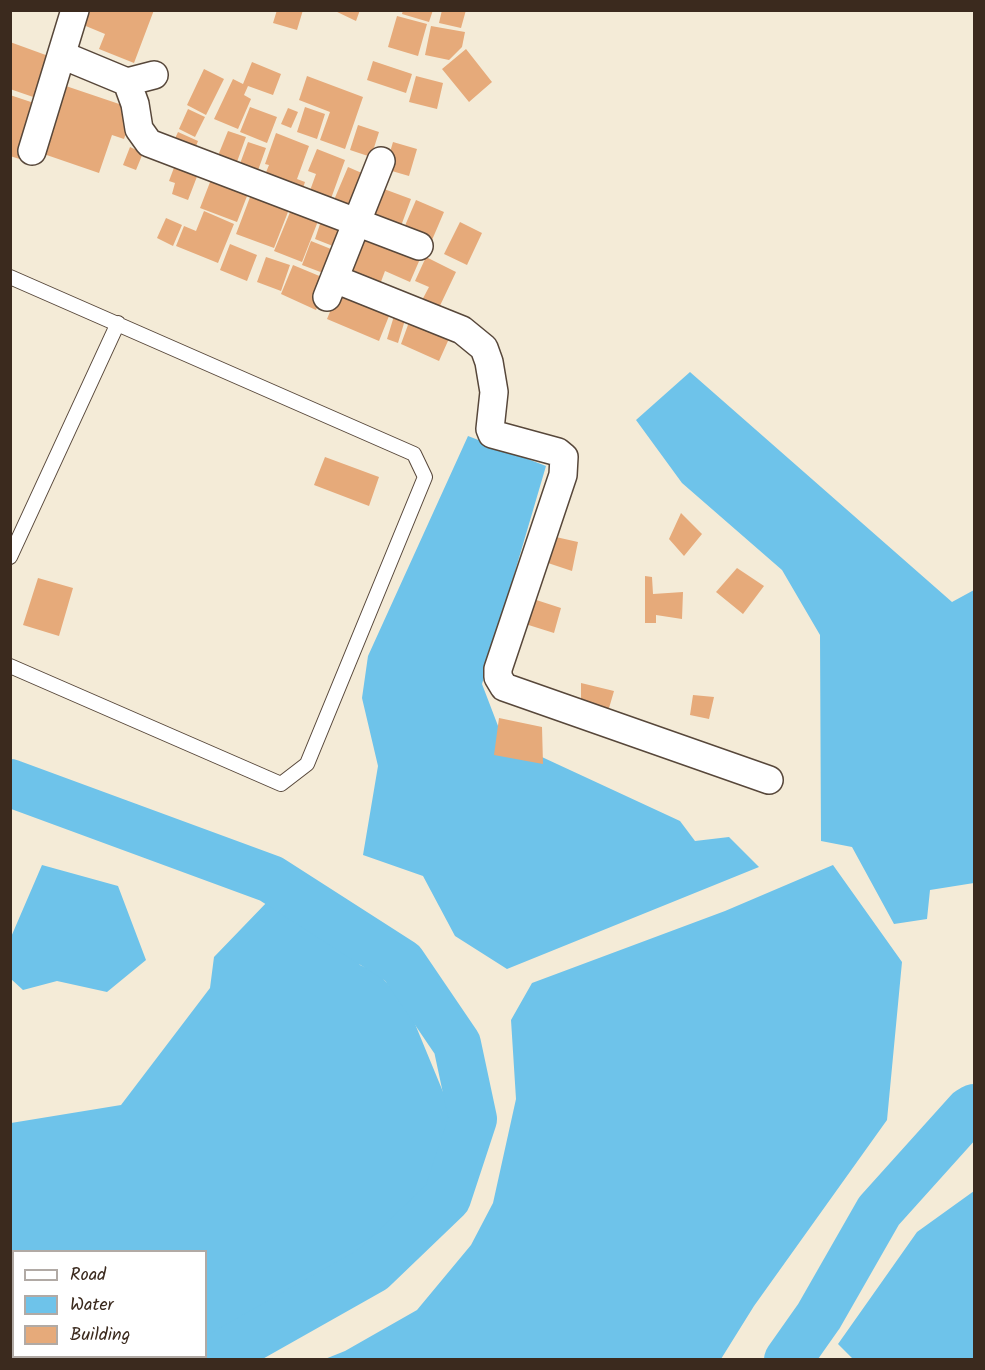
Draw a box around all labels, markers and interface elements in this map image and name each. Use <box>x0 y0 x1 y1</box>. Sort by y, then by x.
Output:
legend <box>12 1250 207 1358</box>
text: Road <box>70 1261 106 1290</box>
text: Water <box>70 1291 114 1320</box>
text: Building <box>70 1321 130 1350</box>

